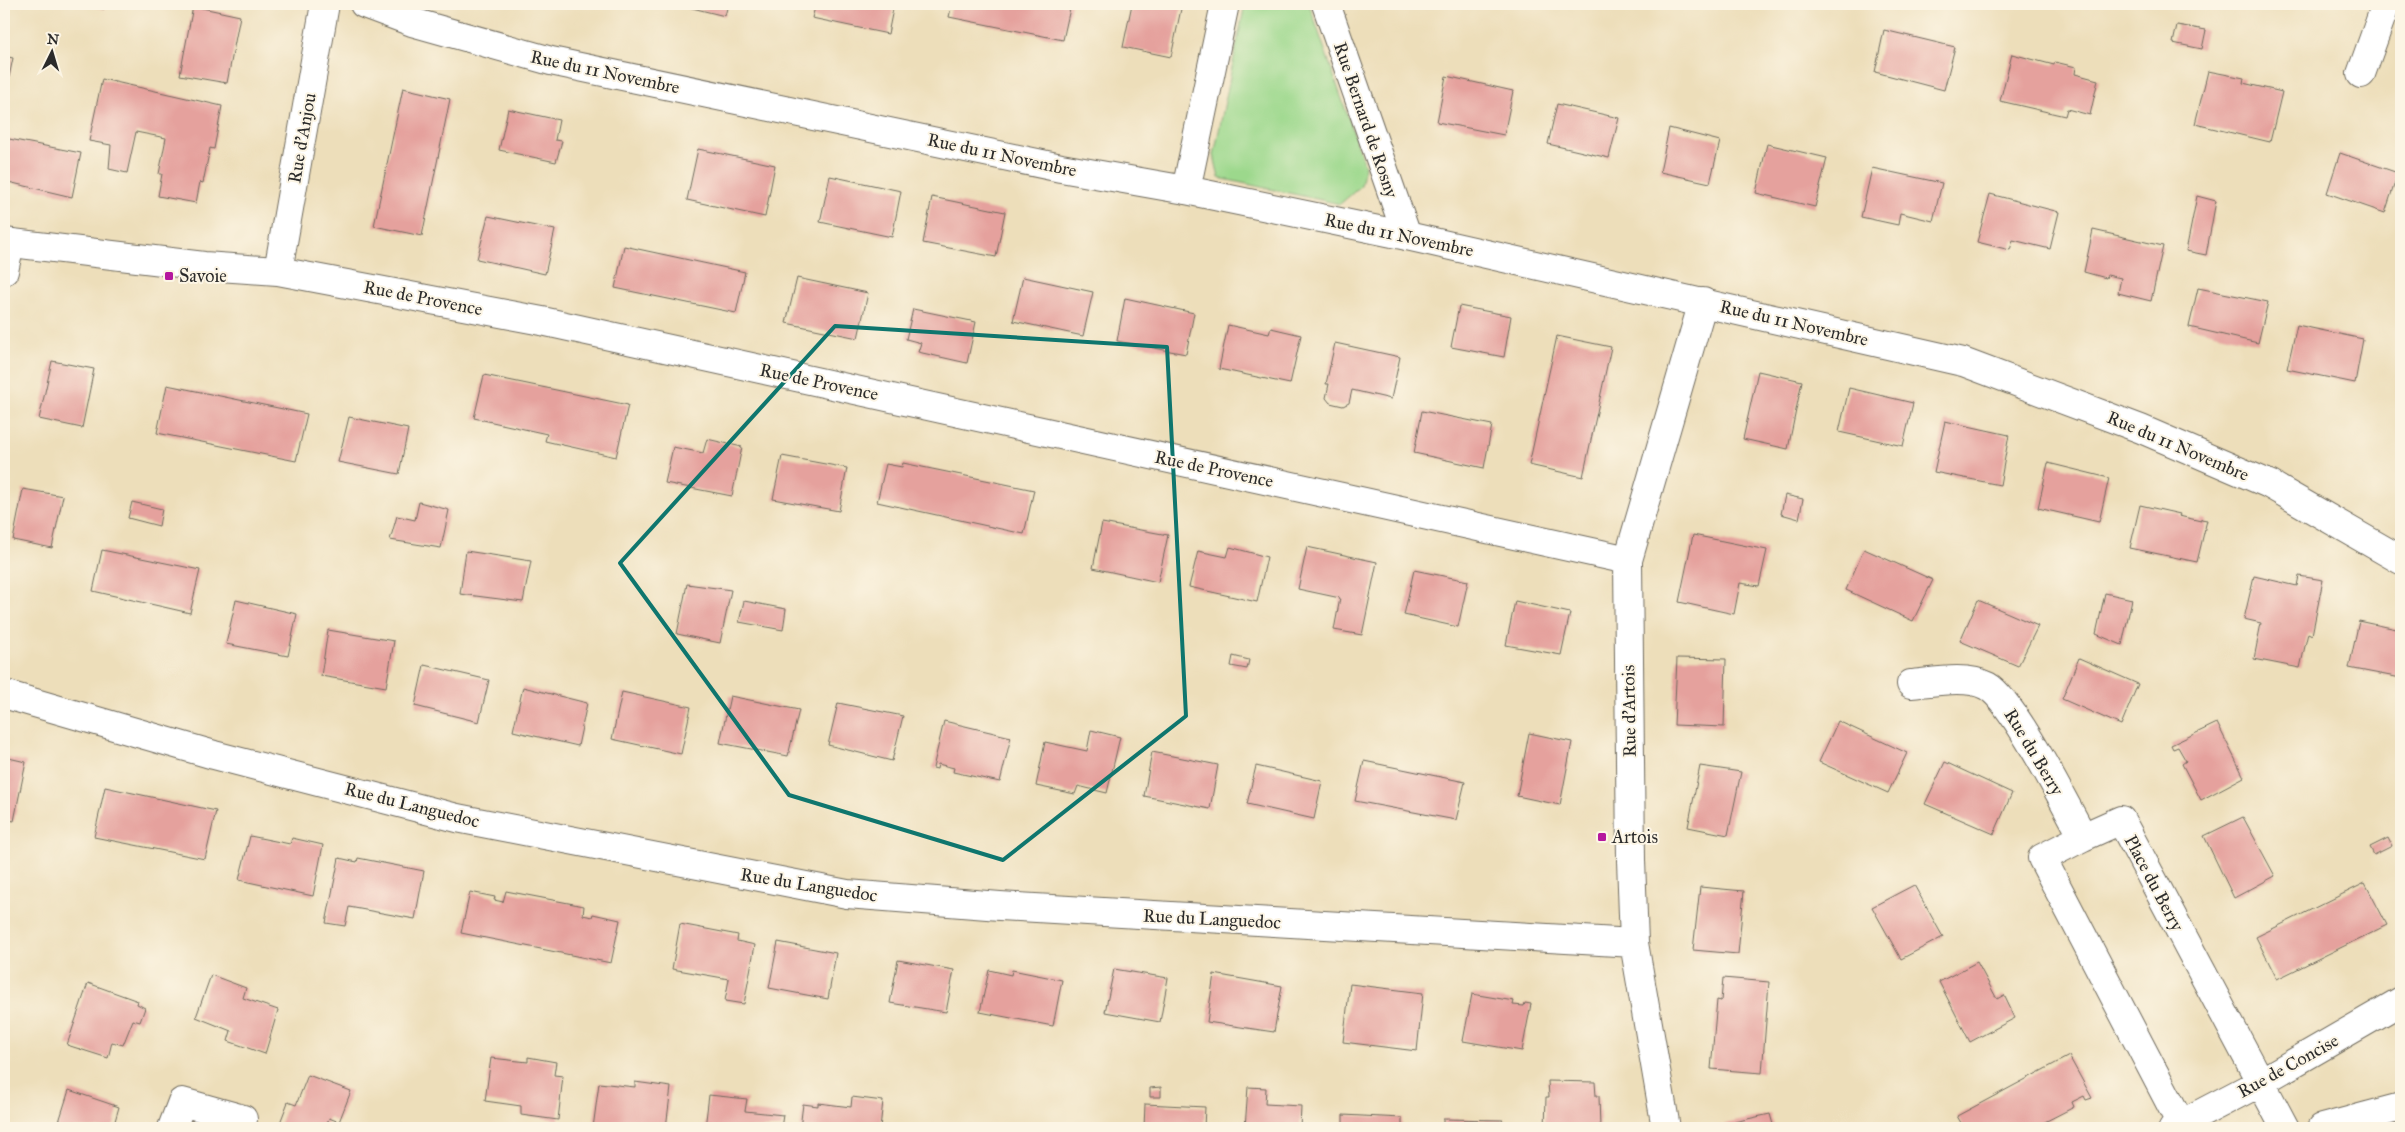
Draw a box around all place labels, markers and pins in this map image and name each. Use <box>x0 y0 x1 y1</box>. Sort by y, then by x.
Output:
place label: Savoie <box>179 265 227 287</box>
marker: Savoie <box>163 270 175 282</box>
place label: Artois <box>1611 826 1658 848</box>
marker: Artois <box>1596 831 1608 843</box>

